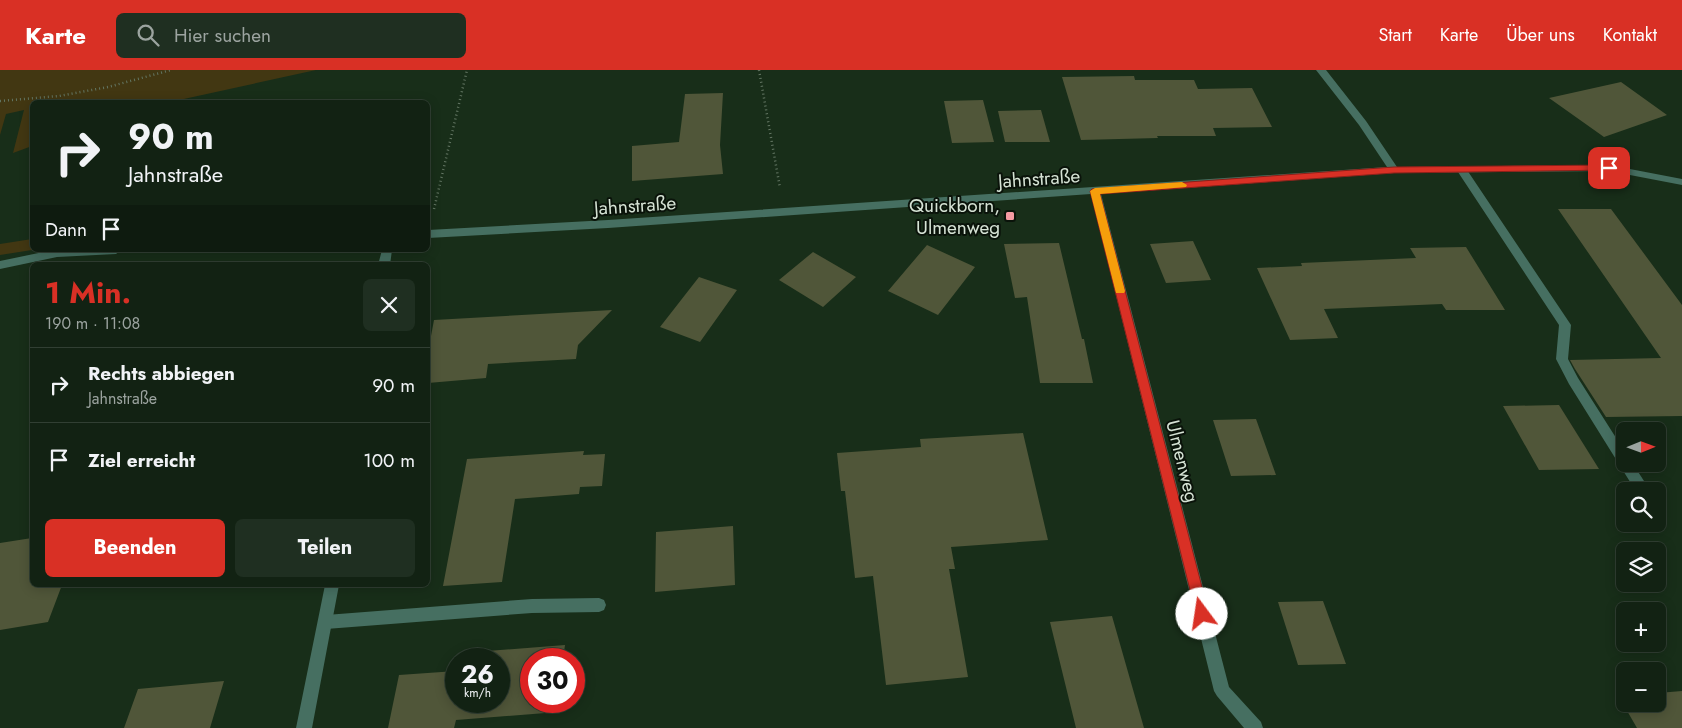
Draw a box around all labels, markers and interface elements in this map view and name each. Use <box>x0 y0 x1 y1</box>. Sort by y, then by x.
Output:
search box <box>116 13 466 58</box>
text: Karte <box>25 18 86 53</box>
icon: search <box>134 21 162 49</box>
text: Hier suchen <box>174 22 271 49</box>
text: Start <box>1378 22 1412 48</box>
text: Karte <box>1440 22 1478 48</box>
text: Über uns <box>1506 22 1575 48</box>
text: Kontakt <box>1603 22 1657 48</box>
text: 90 m <box>128 112 214 162</box>
icon: right <box>45 120 110 185</box>
pin <box>1588 147 1630 189</box>
icon: arrive <box>1595 154 1623 182</box>
text: Jahnstraße <box>128 158 223 190</box>
street label: Jahnstraße <box>994 162 1081 195</box>
street label: Jahnstraße <box>590 189 677 222</box>
place label: Quickborn, Ulmenweg <box>909 192 1000 241</box>
marker: Quickborn, Ulmenweg <box>1004 210 1016 222</box>
icon: arrive <box>97 215 125 243</box>
text: Dann <box>45 216 87 243</box>
text: 1 Min. <box>45 271 131 314</box>
button: close <box>363 279 415 331</box>
text: 190 m · 11:08 <box>45 312 140 335</box>
text: Rechts abbiegen <box>88 360 235 387</box>
icon: right <box>45 371 73 399</box>
text: 90 m <box>372 372 415 399</box>
text: Jahnstraße <box>88 387 157 410</box>
street label: Ulmenweg <box>1159 417 1206 505</box>
north arrow <box>1616 422 1666 472</box>
map controls <box>1616 422 1666 712</box>
icon: arrive <box>45 446 73 474</box>
text: Ziel erreicht <box>88 447 195 474</box>
text: 100 m <box>363 447 415 474</box>
button: search <box>1616 482 1666 532</box>
button: Beenden <box>45 519 225 577</box>
button: Teilen <box>235 519 415 577</box>
button: layers <box>1616 542 1666 592</box>
position arrow <box>1175 587 1227 639</box>
button: + <box>1616 602 1666 652</box>
speed limit sign: 30 <box>520 648 585 713</box>
text: 26 <box>461 656 494 692</box>
button: − <box>1616 662 1666 712</box>
text: km/h <box>464 684 491 702</box>

